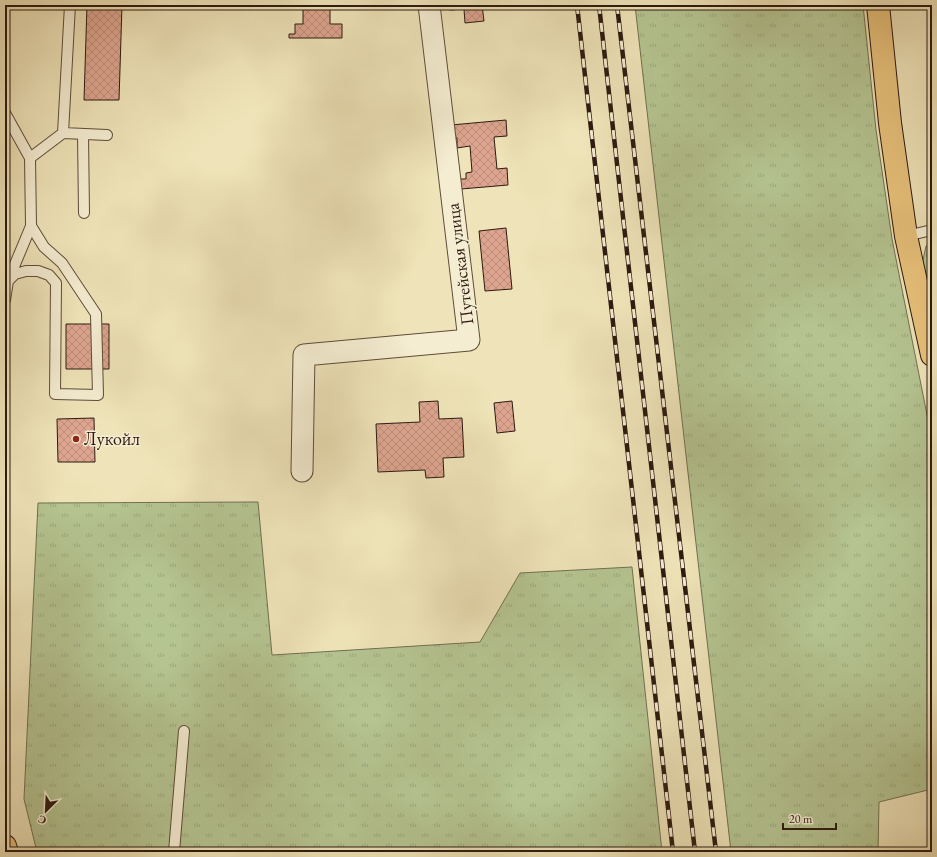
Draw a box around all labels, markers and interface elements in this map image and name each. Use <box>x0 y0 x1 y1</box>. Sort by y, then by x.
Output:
street label: Путейская улица <box>440 201 478 326</box>
place label: Лукойл <box>84 427 140 450</box>
marker: Лукойл <box>71 434 81 444</box>
north arrow <box>26 791 66 831</box>
scale bar <box>783 805 836 831</box>
text: 20 m <box>789 811 813 827</box>
text: С <box>35 812 48 828</box>

